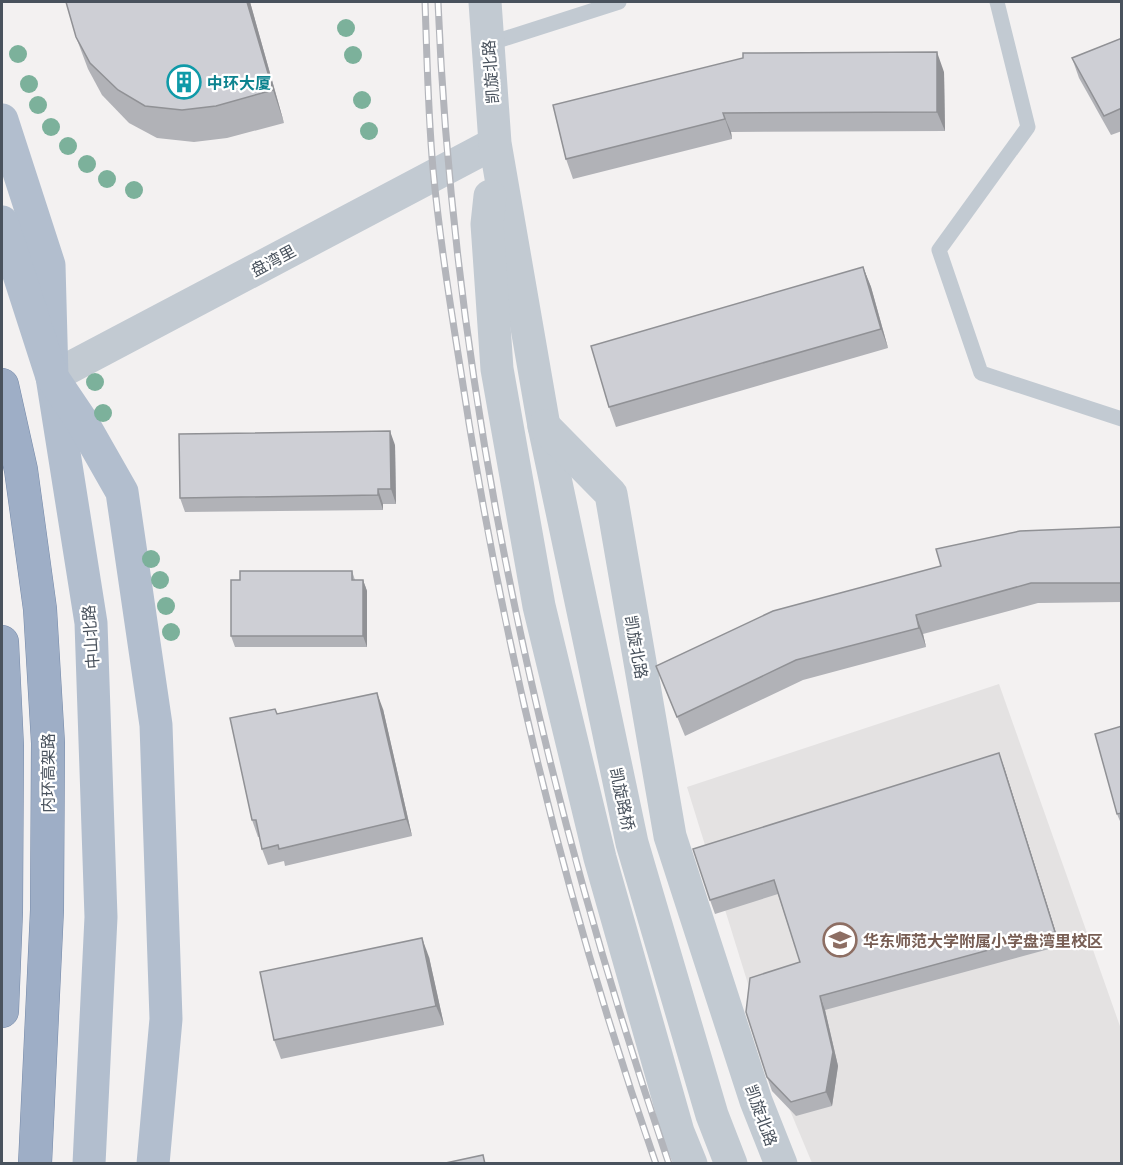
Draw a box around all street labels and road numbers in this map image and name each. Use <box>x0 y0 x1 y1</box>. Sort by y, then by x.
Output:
street label: 凯旋北路 <box>478 39 502 105</box>
street label: 盘湾里 <box>247 240 299 280</box>
street label: 中山北路 <box>78 604 102 670</box>
street label: 凯旋北路 <box>622 614 652 680</box>
street label: 内环高架路 <box>38 733 57 813</box>
street label: 凯旋路桥 <box>607 766 639 832</box>
street label: 凯旋北路 <box>742 1082 782 1148</box>

